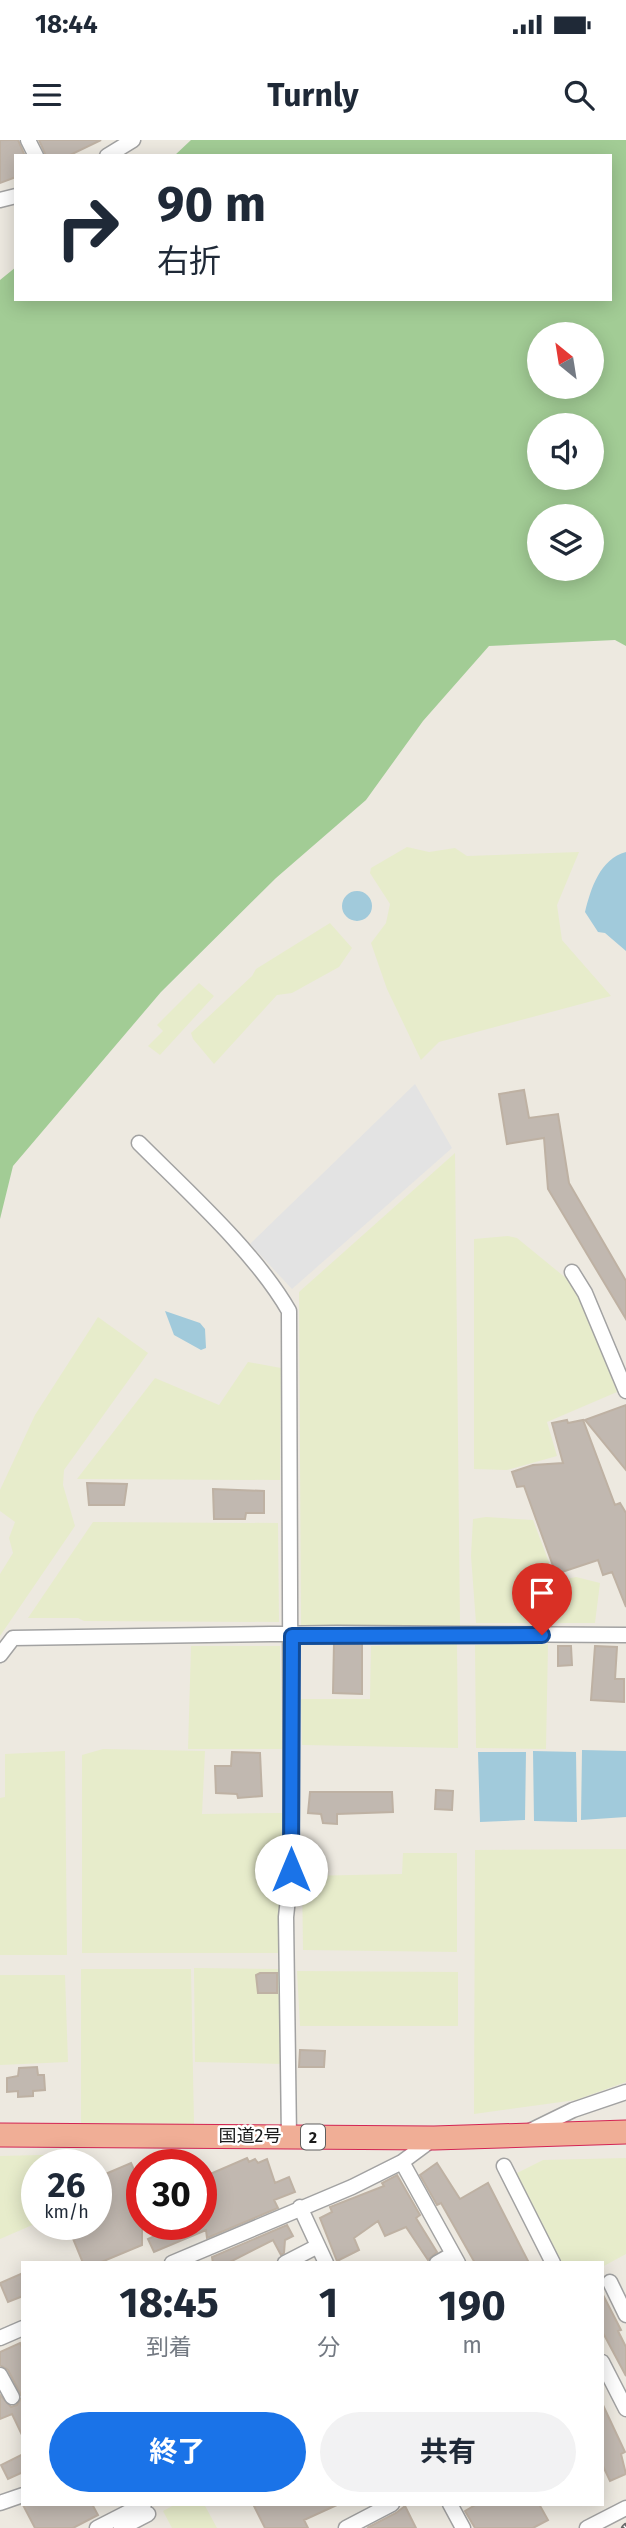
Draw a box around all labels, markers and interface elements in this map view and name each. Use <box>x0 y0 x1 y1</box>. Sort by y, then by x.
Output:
text: 18:44 <box>35 9 98 40</box>
icon: menu <box>28 76 66 114</box>
text: Turnly <box>267 76 359 114</box>
icon: search <box>560 76 598 114</box>
text: 90 m <box>157 175 266 234</box>
icon: right <box>42 182 133 273</box>
text: 右折 <box>157 242 221 280</box>
north arrow <box>527 322 604 399</box>
map controls <box>527 322 604 581</box>
button: sound <box>527 413 604 490</box>
button: layers <box>527 504 604 581</box>
pin <box>512 1563 572 1635</box>
icon: arrive <box>523 1574 561 1612</box>
position arrow <box>254 1833 328 1907</box>
road number: 2 <box>301 2124 325 2150</box>
street label: 国道2号 <box>219 2125 281 2147</box>
speed limit sign: 30 <box>126 2149 217 2240</box>
text: 26 <box>48 2164 85 2206</box>
text: km/h <box>44 2201 89 2223</box>
text: 18:45 <box>119 2278 219 2328</box>
text: 1 <box>319 2278 338 2328</box>
text: 190 <box>438 2281 506 2331</box>
text: m <box>462 2331 482 2359</box>
text: 到着 <box>146 2333 192 2361</box>
text: 分 <box>317 2333 340 2361</box>
button: 終了 <box>49 2412 306 2492</box>
button: 共有 <box>320 2412 576 2492</box>

